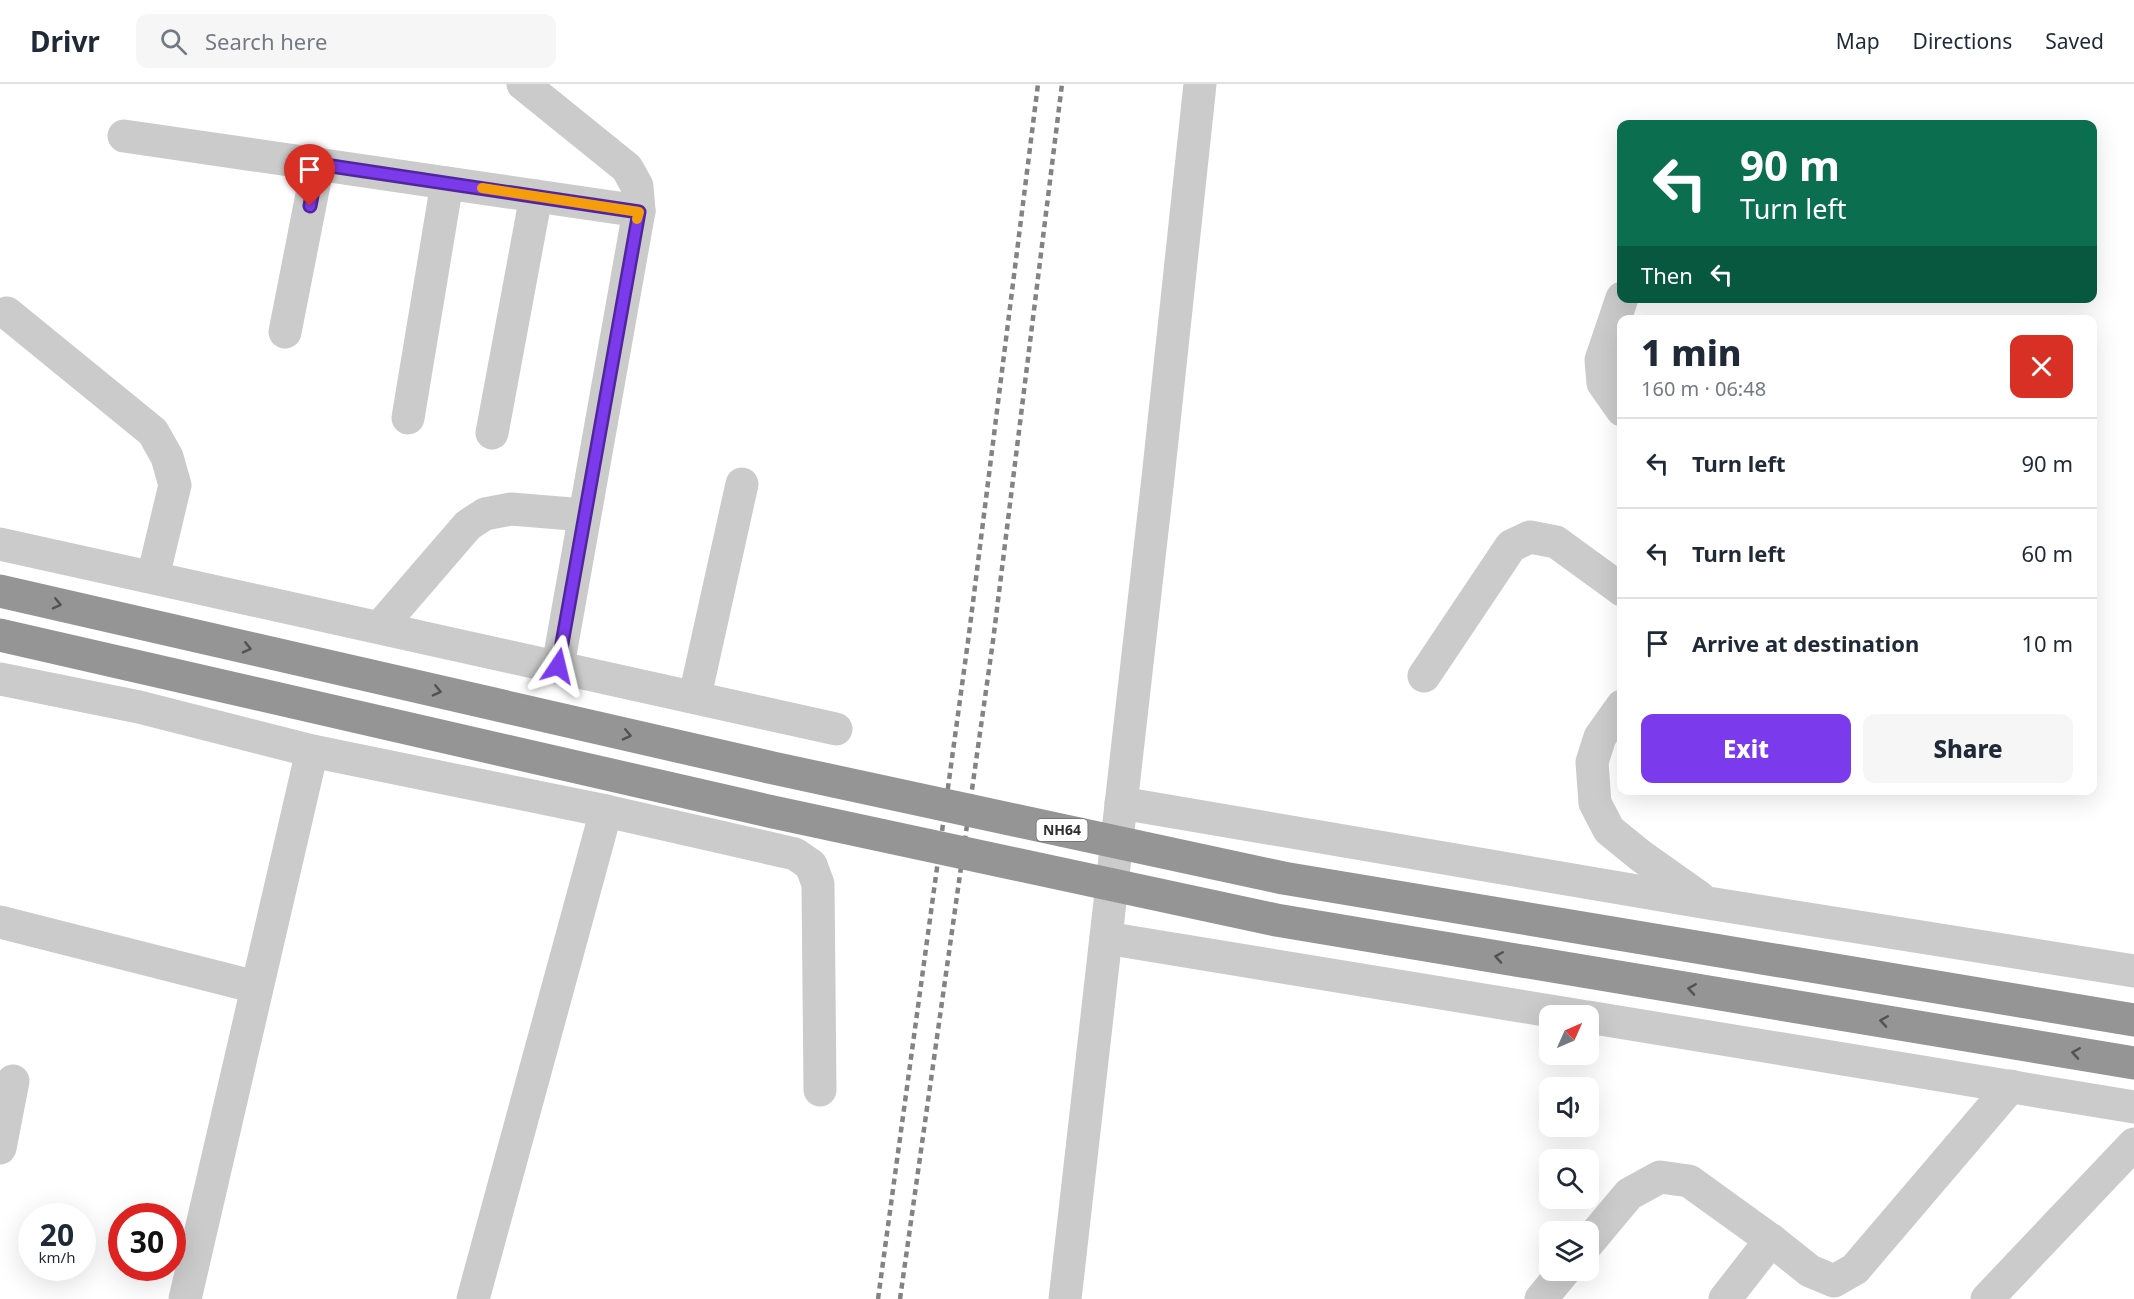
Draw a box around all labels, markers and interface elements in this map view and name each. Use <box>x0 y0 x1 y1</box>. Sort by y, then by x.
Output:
search box <box>136 14 556 68</box>
text: Drivr <box>30 22 100 60</box>
icon: search <box>157 25 190 58</box>
text: Search here <box>205 26 327 56</box>
text: Map <box>1836 27 1880 55</box>
text: Directions <box>1913 27 2012 55</box>
text: Saved <box>2045 27 2104 55</box>
text: 90 m <box>1740 136 1840 193</box>
pin <box>284 144 335 206</box>
icon: left <box>1641 144 1719 222</box>
icon: arrive <box>293 153 326 186</box>
text: Turn left <box>1740 190 1846 227</box>
icon: left <box>1705 258 1738 291</box>
text: Then <box>1641 260 1693 290</box>
text: 1 min <box>1641 328 1742 377</box>
button: close <box>2010 335 2073 398</box>
text: 160 m · 06:48 <box>1641 375 1766 402</box>
icon: left <box>1641 447 1674 480</box>
text: Turn left <box>1692 448 1786 478</box>
text: 90 m <box>2022 448 2073 478</box>
icon: left <box>1641 537 1674 570</box>
text: Turn left <box>1692 538 1786 568</box>
text: 60 m <box>2022 538 2073 568</box>
one-way arrow <box>52 597 62 610</box>
icon: arrive <box>1641 627 1674 660</box>
text: Arrive at destination <box>1692 628 1919 658</box>
text: 10 m <box>2022 628 2073 658</box>
position arrow <box>526 634 590 698</box>
one-way arrow <box>242 641 252 654</box>
one-way arrow <box>432 684 442 697</box>
button: Exit <box>1641 714 1851 783</box>
button: Share <box>1863 714 2073 783</box>
one-way arrow <box>622 727 632 740</box>
road number: NH64 <box>1036 819 1088 841</box>
one-way arrow <box>1495 952 1504 964</box>
one-way arrow <box>1687 984 1696 996</box>
north arrow <box>1539 1005 1599 1065</box>
map controls <box>1539 1005 1599 1281</box>
one-way arrow <box>1879 1016 1889 1028</box>
one-way arrow <box>2072 1048 2081 1060</box>
button: sound <box>1539 1077 1599 1137</box>
button: search <box>1539 1149 1599 1209</box>
speed limit sign: 30 <box>108 1203 186 1281</box>
text: 20 <box>40 1214 74 1255</box>
button: layers <box>1539 1221 1599 1281</box>
text: km/h <box>39 1247 75 1267</box>

